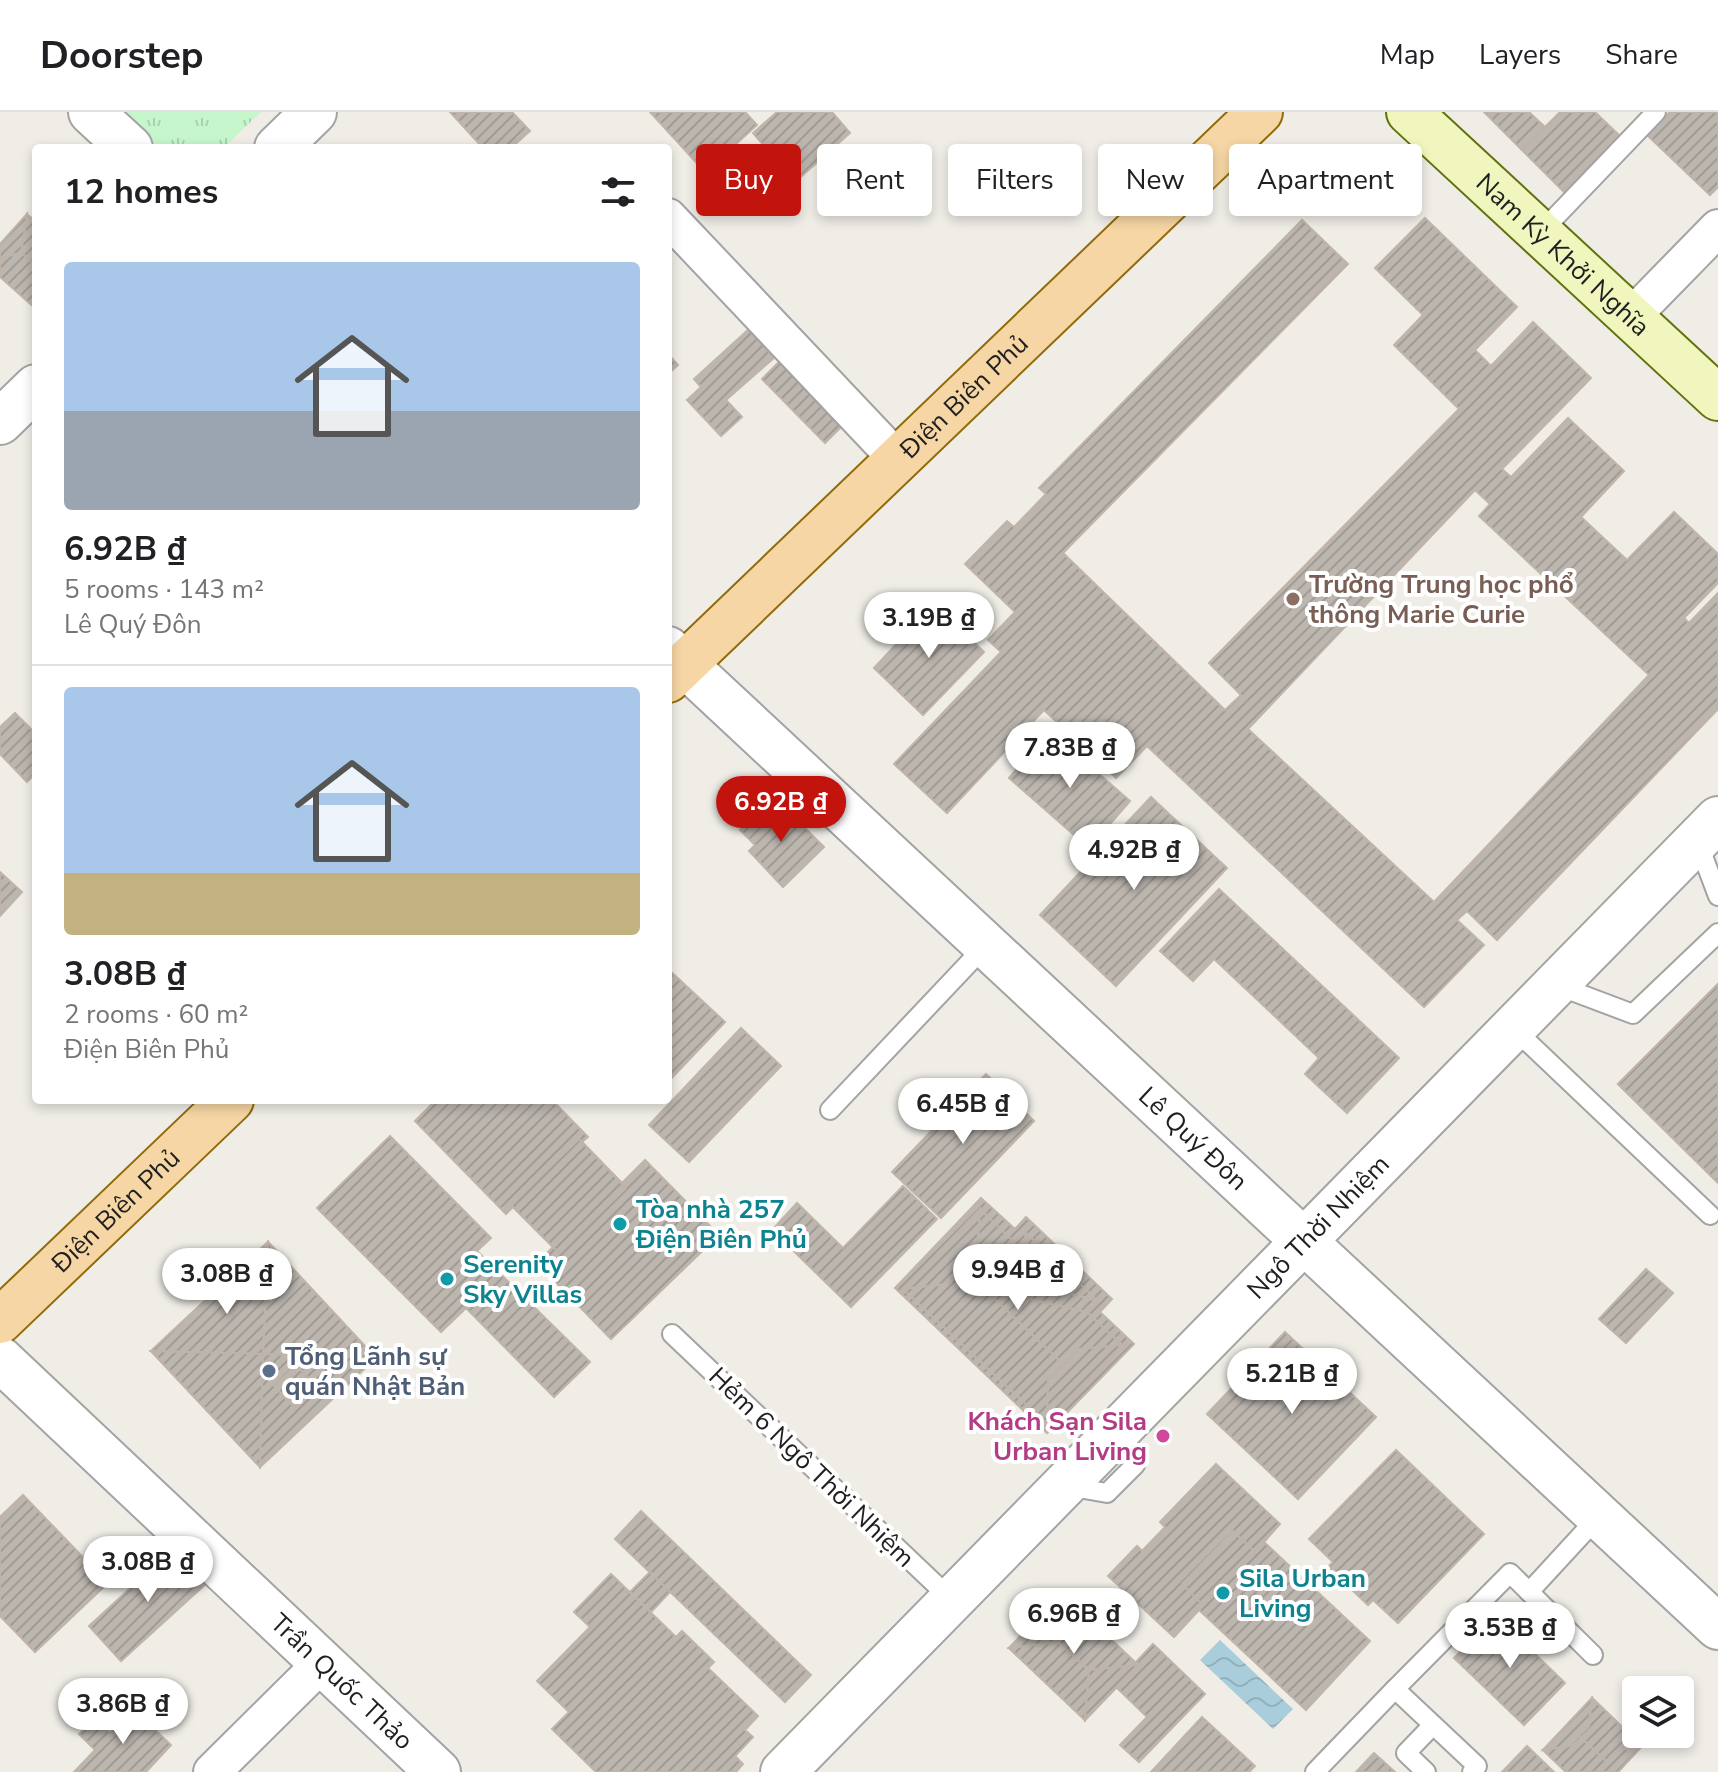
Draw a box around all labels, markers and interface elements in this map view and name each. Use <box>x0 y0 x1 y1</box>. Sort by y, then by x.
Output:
text: Doorstep <box>40 30 204 81</box>
text: Map <box>1380 36 1435 74</box>
text: Layers <box>1479 36 1561 74</box>
text: Share <box>1605 36 1678 74</box>
chip: Buy <box>696 144 801 216</box>
chip: Rent <box>817 144 932 216</box>
chip: Filters <box>948 144 1082 216</box>
chip: New <box>1098 144 1213 216</box>
chip: Apartment <box>1229 144 1422 216</box>
street label: Nam Kỳ Khởi Nghĩa <box>1468 166 1657 344</box>
text: 12 homes <box>64 169 218 215</box>
icon: filters <box>596 170 640 214</box>
icon: home <box>280 314 424 458</box>
street label: Điện Biên Phủ <box>892 327 1036 467</box>
text: 6.92B ₫ <box>64 526 187 572</box>
place label: Trường Trung học phổ thông Marie Curie <box>1309 567 1574 632</box>
text: 5 rooms · 143 m² <box>64 572 264 607</box>
marker: Trường Trung học phổ thông Marie Curie <box>1284 590 1302 608</box>
pin: 3.19B ₫ <box>855 592 1003 660</box>
text: 3.19B ₫ <box>882 600 976 635</box>
text: Lê Quý Đôn <box>64 607 202 642</box>
pin: 7.83B ₫ <box>996 722 1144 790</box>
text: 7.83B ₫ <box>1023 730 1117 765</box>
icon: home <box>280 739 424 883</box>
pin: 6.92B ₫ <box>707 776 855 844</box>
text: 6.92B ₫ <box>734 784 828 819</box>
pin: 4.92B ₫ <box>1060 824 1208 892</box>
text: 4.92B ₫ <box>1087 832 1181 867</box>
text: 3.08B ₫ <box>64 951 187 997</box>
text: 2 rooms · 60 m² <box>64 997 248 1032</box>
text: Điện Biên Phủ <box>64 1032 229 1067</box>
pin: 6.45B ₫ <box>889 1078 1037 1146</box>
street label: Lê Quý Đôn <box>1131 1079 1255 1198</box>
text: 6.45B ₫ <box>916 1086 1010 1121</box>
street label: Điện Biên Phủ <box>43 1141 188 1281</box>
street label: Ngô Thời Nhiệm <box>1240 1147 1397 1307</box>
place label: Tòa nhà 257 Điện Biên Phủ <box>635 1192 807 1257</box>
marker: Tòa nhà 257 Điện Biên Phủ <box>611 1215 629 1233</box>
pin: 9.94B ₫ <box>944 1244 1092 1312</box>
place label: Serenity Sky Villas <box>463 1247 582 1312</box>
pin: 3.08B ₫ <box>153 1248 301 1316</box>
text: 9.94B ₫ <box>971 1252 1065 1287</box>
text: 3.08B ₫ <box>180 1256 274 1291</box>
marker: Serenity Sky Villas <box>438 1270 456 1288</box>
place label: Tổng Lãnh sự quán Nhật Bản <box>285 1339 465 1404</box>
pin: 5.21B ₫ <box>1218 1348 1366 1416</box>
text: 5.21B ₫ <box>1245 1356 1339 1391</box>
street label: Hẻm 6 Ngô Thời Nhiệm <box>701 1360 922 1575</box>
marker: Tổng Lãnh sự quán Nhật Bản <box>260 1362 278 1380</box>
place label: Khách Sạn Sila Urban Living <box>967 1404 1147 1469</box>
marker: Khách Sạn Sila Urban Living <box>1154 1427 1172 1445</box>
pin: 3.08B ₫ <box>74 1536 222 1604</box>
text: 3.08B ₫ <box>101 1544 195 1579</box>
place label: Sila Urban Living <box>1239 1561 1366 1626</box>
marker: Sila Urban Living <box>1214 1584 1232 1602</box>
pin: 6.96B ₫ <box>1000 1588 1148 1656</box>
text: 6.96B ₫ <box>1027 1596 1121 1631</box>
pin: 3.53B ₫ <box>1436 1602 1584 1670</box>
street label: Trần Quốc Thảo <box>262 1606 421 1758</box>
text: 3.53B ₫ <box>1463 1610 1557 1645</box>
map controls <box>1622 1676 1694 1748</box>
button: layers <box>1622 1676 1694 1748</box>
pin: 3.86B ₫ <box>49 1678 197 1746</box>
text: 3.86B ₫ <box>76 1686 170 1721</box>

